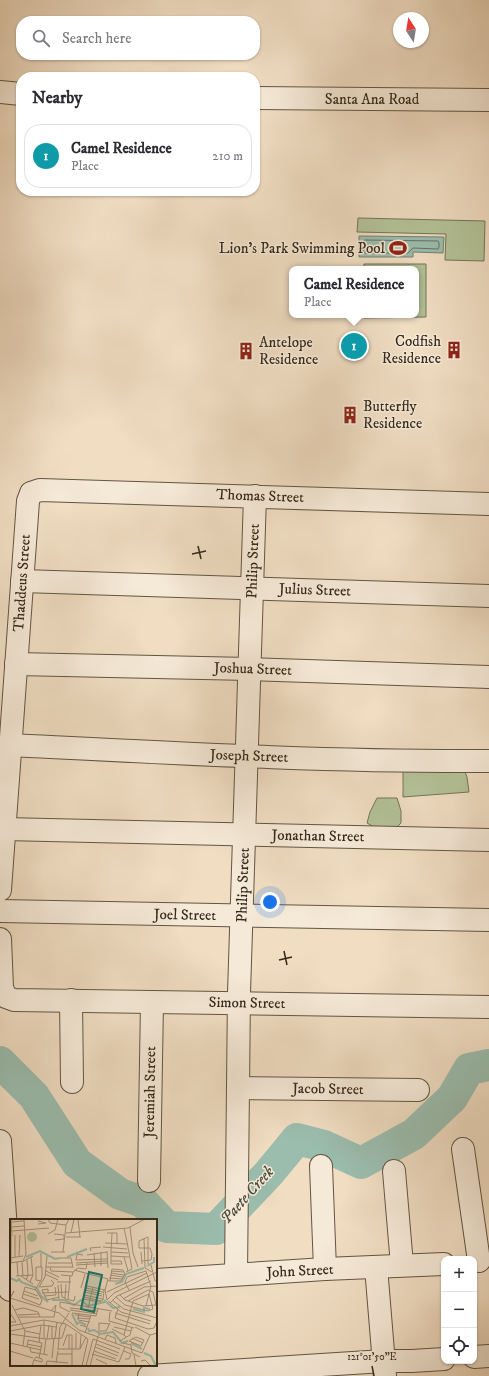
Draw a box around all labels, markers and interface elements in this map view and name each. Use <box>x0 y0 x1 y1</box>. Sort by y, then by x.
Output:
north arrow <box>393 12 429 48</box>
search box <box>16 16 260 60</box>
icon: search <box>30 27 52 49</box>
text: Search here <box>62 29 131 48</box>
text: Nearby <box>32 87 82 109</box>
street label: Santa Ana Road <box>325 90 420 109</box>
text: Camel Residence <box>71 139 172 158</box>
text: 1 <box>44 148 48 164</box>
text: 210 m <box>212 148 243 164</box>
text: Place <box>71 158 99 174</box>
sports icon: Lion's Park Swimming Pool <box>388 238 408 258</box>
place label: Lion's Park Swimming Pool <box>219 239 385 258</box>
popup <box>289 266 419 318</box>
text: Camel Residence <box>304 275 404 294</box>
text: Place <box>304 294 332 310</box>
pin: 1 <box>341 331 367 361</box>
place label: Codfish Residence <box>382 332 441 368</box>
place label: Antelope Residence <box>259 333 318 369</box>
building icon: Codfish Residence <box>444 340 464 360</box>
building icon: Antelope Residence <box>236 341 256 361</box>
place label: Butterfly Residence <box>363 397 422 433</box>
building icon: Butterfly Residence <box>340 405 360 425</box>
street label: Thomas Street <box>216 485 304 507</box>
street label: Philip Street <box>242 523 264 599</box>
street label: Thaddeus Street <box>9 533 35 632</box>
street label: Julius Street <box>277 579 352 601</box>
street label: Joshua Street <box>212 658 293 680</box>
street label: Joseph Street <box>208 745 289 767</box>
street label: Jonathan Street <box>269 826 365 846</box>
street label: Philip Street <box>232 847 254 923</box>
your location <box>260 892 280 912</box>
street label: Joel Street <box>152 905 217 925</box>
street label: Simon Street <box>208 993 286 1013</box>
street label: Jeremiah Street <box>140 1046 160 1140</box>
street label: Jacob Street <box>290 1079 364 1099</box>
water label: Paete Creek <box>216 1162 278 1228</box>
inset map <box>10 1219 157 1366</box>
map controls <box>441 1256 477 1364</box>
button: + <box>441 1256 477 1292</box>
street label: John Street <box>264 1260 334 1282</box>
button: − <box>441 1292 477 1328</box>
button: locate <box>441 1328 477 1364</box>
text: 121°01'50"E <box>347 1351 397 1363</box>

